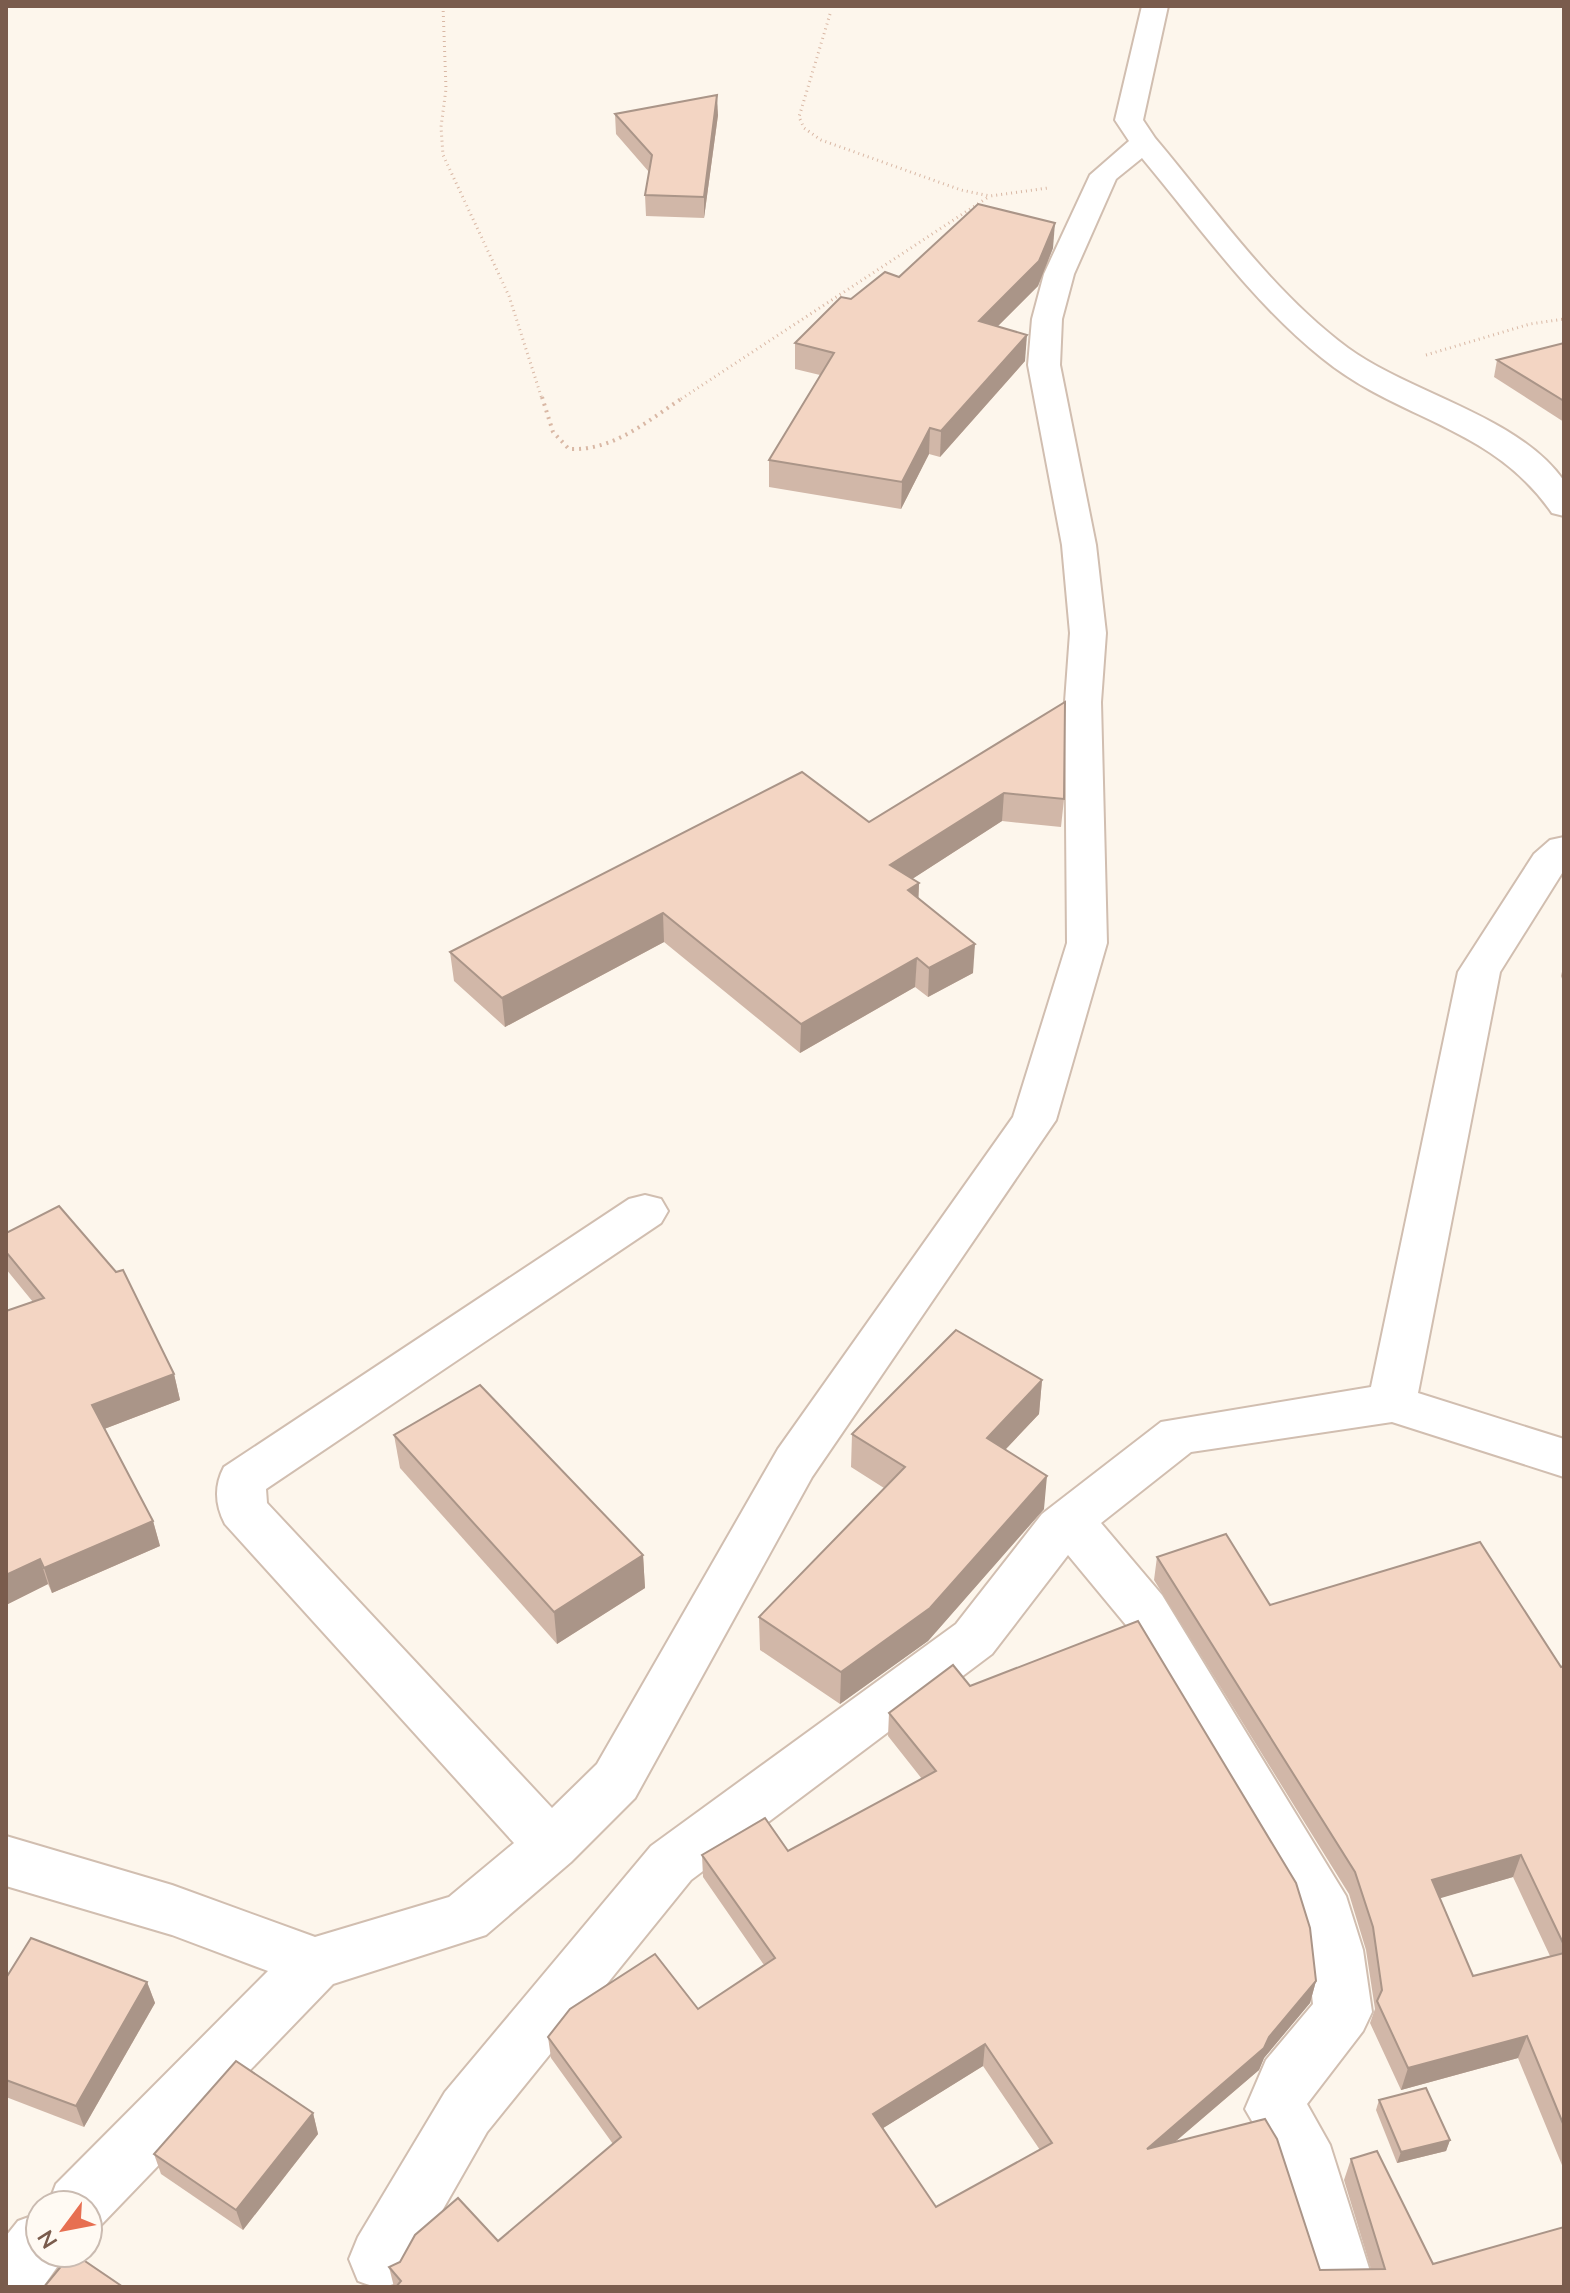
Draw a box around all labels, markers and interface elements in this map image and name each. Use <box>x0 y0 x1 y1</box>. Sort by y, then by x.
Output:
north arrow <box>24 2189 104 2269</box>
text: N <box>31 2224 65 2254</box>

